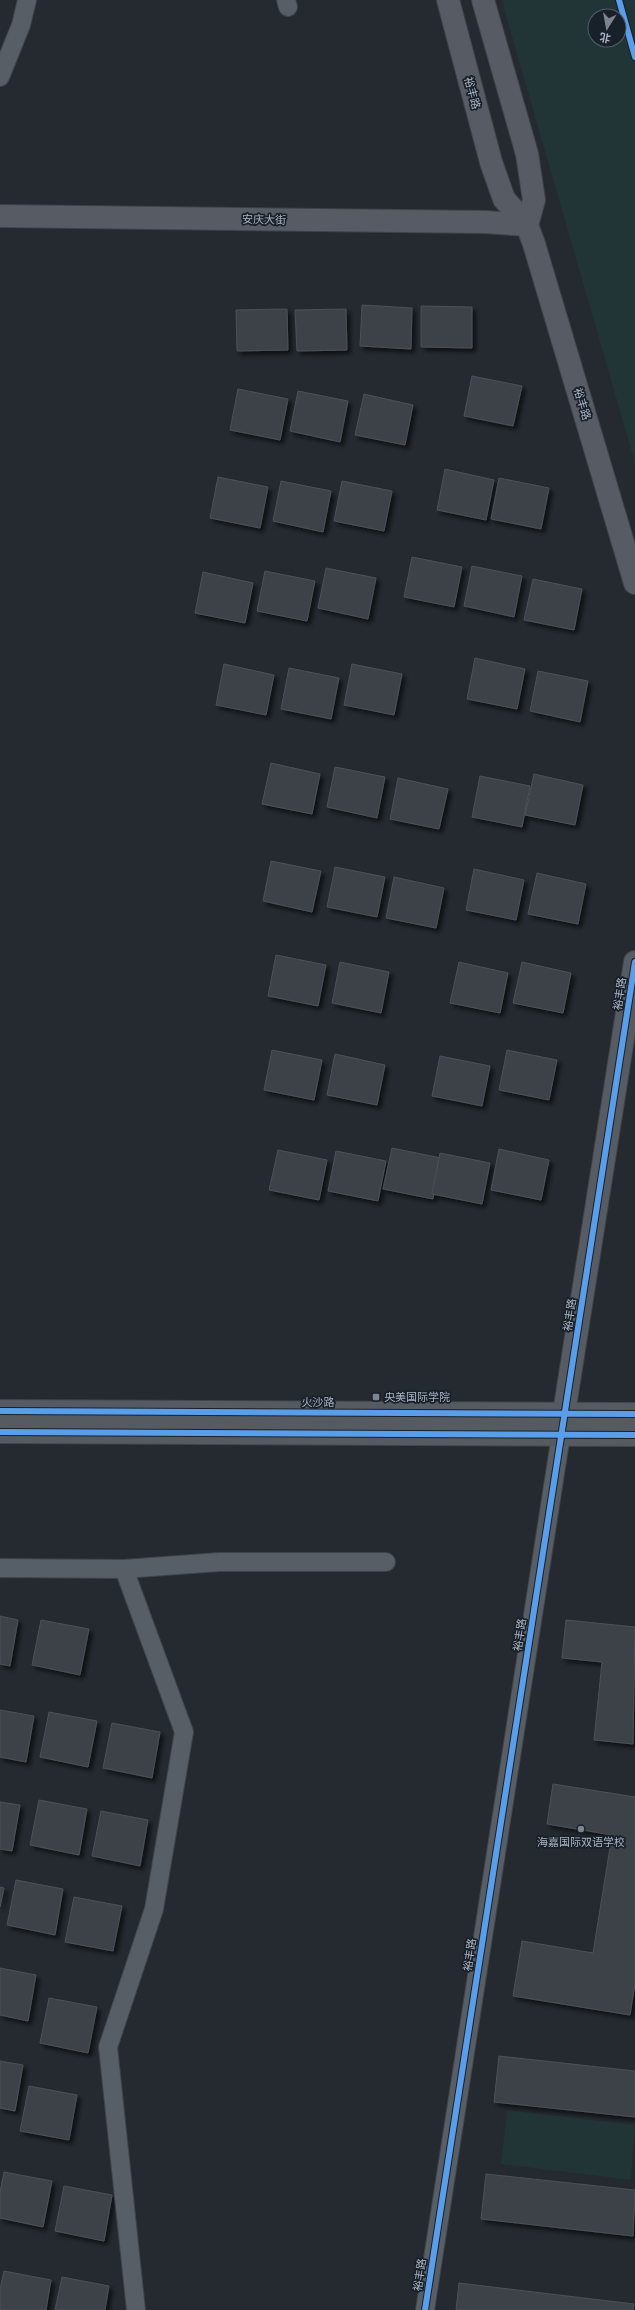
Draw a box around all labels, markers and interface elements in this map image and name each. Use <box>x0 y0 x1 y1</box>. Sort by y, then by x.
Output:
north arrow <box>587 8 627 48</box>
text: 北 <box>599 30 612 45</box>
street label: 裕丰路 <box>461 75 483 111</box>
street label: 安庆大街 <box>242 213 286 227</box>
street label: 裕丰路 <box>571 386 593 422</box>
street label: 裕丰路 <box>611 977 629 1011</box>
street label: 裕丰路 <box>561 1298 579 1332</box>
place label: 央美国际学院 <box>384 1391 450 1404</box>
marker: 央美国际学院 <box>371 1392 381 1402</box>
street label: 火沙路 <box>302 1396 335 1409</box>
street label: 裕丰路 <box>511 1618 529 1652</box>
marker: 海嘉国际双语学校 <box>576 1824 586 1834</box>
place label: 海嘉国际双语学校 <box>537 1836 625 1849</box>
street label: 裕丰路 <box>461 1938 479 1972</box>
street label: 裕丰路 <box>411 2258 429 2292</box>

